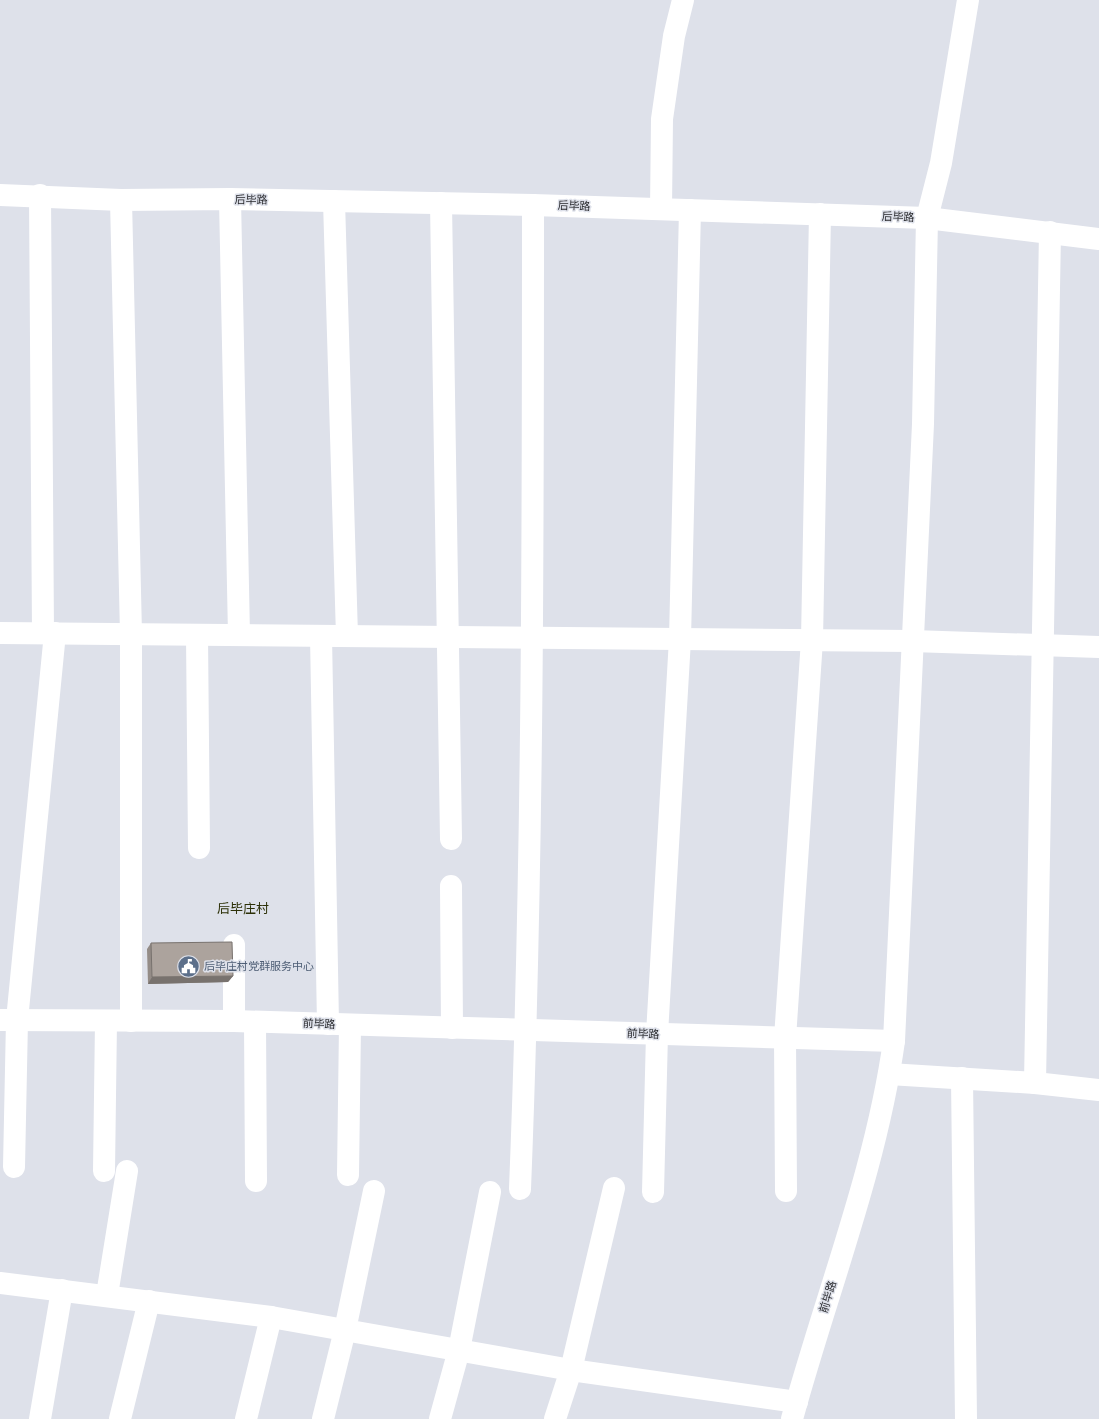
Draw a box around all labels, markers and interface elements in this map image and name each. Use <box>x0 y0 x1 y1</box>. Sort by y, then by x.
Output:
street label: 后毕路 <box>234 193 268 207</box>
street label: 后毕路 <box>557 199 591 213</box>
street label: 后毕路 <box>881 210 915 224</box>
district label: 后毕庄村 <box>217 901 269 916</box>
public building icon: 后毕庄村党群服务中心 <box>175 953 201 979</box>
place label: 后毕庄村党群服务中心 <box>204 960 314 973</box>
street label: 前毕路 <box>302 1017 336 1031</box>
street label: 前毕路 <box>626 1027 660 1041</box>
street label: 前毕路 <box>817 1279 839 1315</box>

